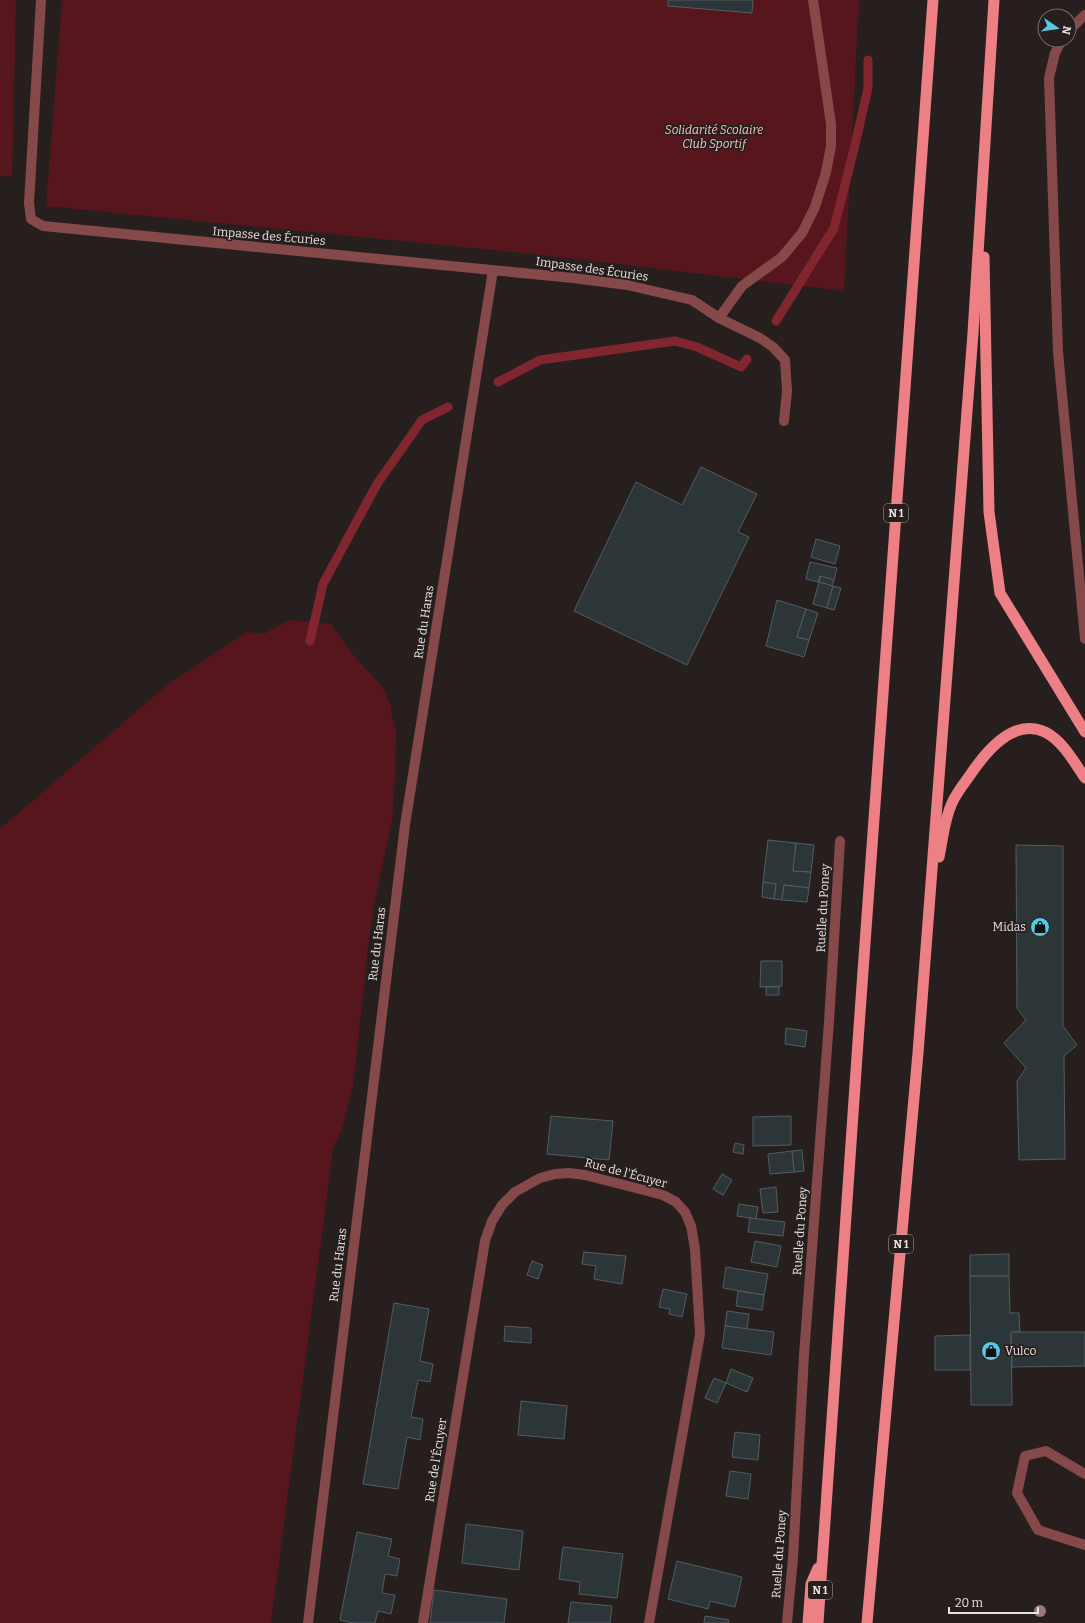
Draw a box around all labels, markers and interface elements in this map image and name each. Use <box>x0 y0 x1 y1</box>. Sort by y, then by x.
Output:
north arrow <box>1037 8 1077 48</box>
text: N <box>1059 25 1074 36</box>
park label: Solidarité Scolaire Club Sportif <box>665 123 763 151</box>
street label: Impasse des Écuries <box>212 223 326 248</box>
street label: Impasse des Écuries <box>535 253 649 284</box>
road number: N 1 <box>884 504 908 522</box>
street label: Rue du Haras <box>411 584 437 660</box>
street label: Ruelle du Poney <box>814 863 832 953</box>
street label: Rue du Haras <box>366 906 389 982</box>
shop icon: Midas <box>1029 916 1051 938</box>
place label: Midas <box>992 920 1026 934</box>
street label: Rue de l'Écuyer <box>583 1154 670 1191</box>
street label: Ruelle du Poney <box>790 1186 810 1276</box>
street label: Rue du Haras <box>327 1227 350 1303</box>
road number: N 1 <box>889 1235 913 1253</box>
shop icon: Vulco <box>980 1340 1002 1362</box>
place label: Vulco <box>1005 1344 1037 1358</box>
street label: Rue de l'Écuyer <box>421 1416 450 1503</box>
street label: Ruelle du Poney <box>769 1509 789 1599</box>
road number: N 1 <box>808 1581 832 1599</box>
scale bar <box>949 1589 1038 1615</box>
text: 20 m <box>955 1596 984 1610</box>

